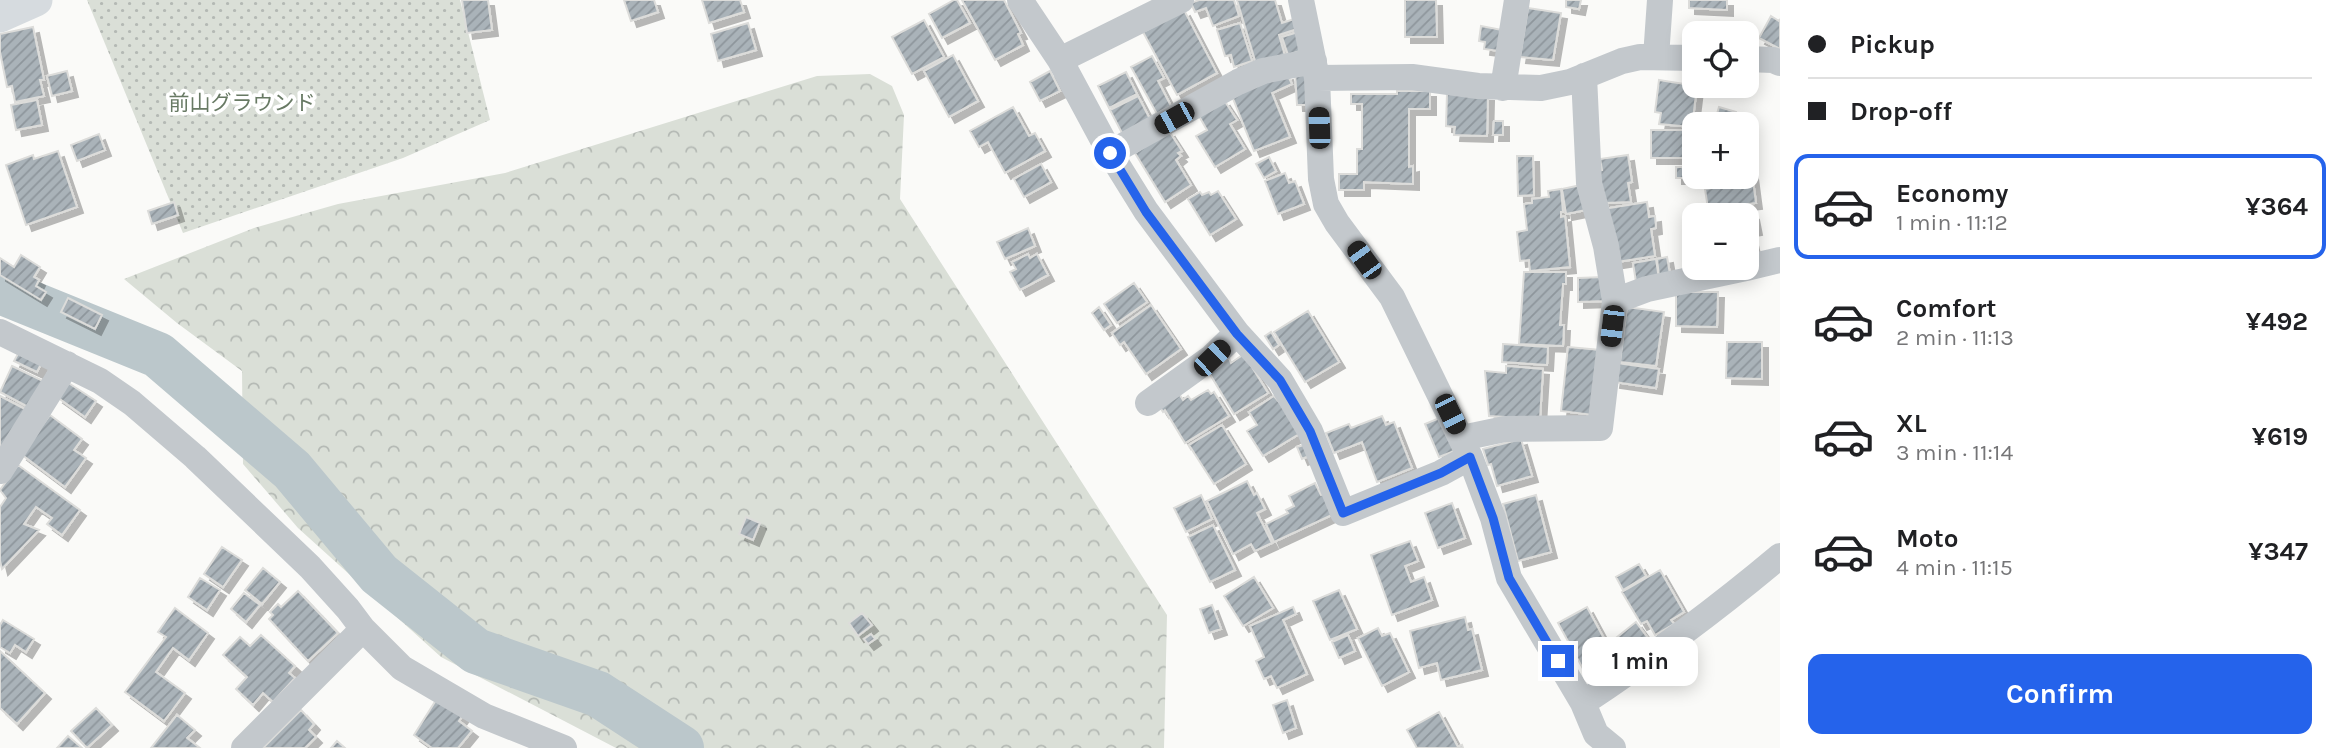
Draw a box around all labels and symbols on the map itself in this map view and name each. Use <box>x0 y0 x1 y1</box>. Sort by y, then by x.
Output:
park label: 前山グラウンド <box>169 91 316 115</box>
car <box>1151 99 1198 137</box>
car <box>1308 107 1331 149</box>
route start <box>1094 137 1126 169</box>
car <box>1344 237 1385 283</box>
car <box>1600 304 1625 348</box>
car <box>1190 336 1235 380</box>
car <box>1432 391 1469 437</box>
callout: 1 min <box>1582 636 1698 686</box>
route end <box>1542 645 1574 677</box>

